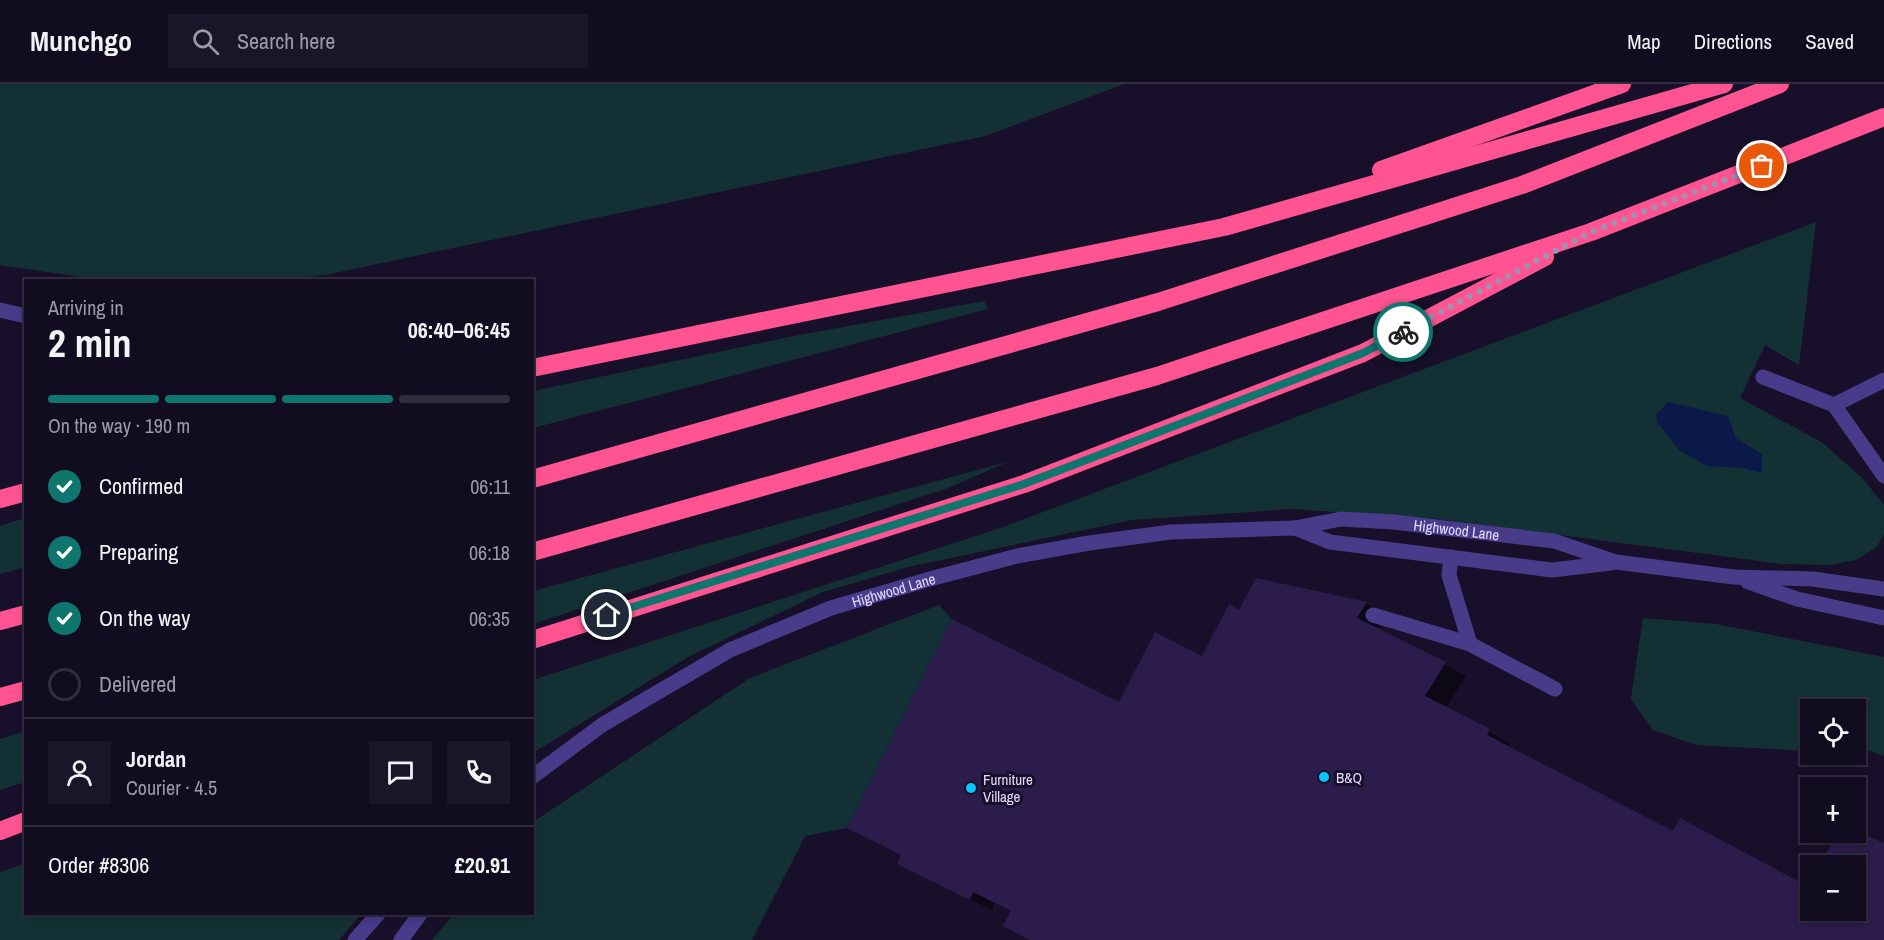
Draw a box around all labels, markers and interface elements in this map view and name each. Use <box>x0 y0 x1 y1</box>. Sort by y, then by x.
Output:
search box <box>168 14 588 68</box>
text: Munchgo <box>30 22 132 60</box>
icon: search <box>189 25 222 58</box>
text: Search here <box>237 26 335 56</box>
text: Map <box>1627 27 1661 56</box>
text: Directions <box>1694 27 1772 56</box>
text: Saved <box>1805 27 1854 56</box>
pin <box>1736 140 1787 191</box>
icon: bag <box>1745 149 1778 182</box>
text: Arriving in <box>48 294 124 321</box>
courier <box>1373 302 1433 362</box>
text: 06:40–06:45 <box>408 315 510 345</box>
icon: bike <box>1387 316 1420 349</box>
text: 2 min <box>48 317 132 369</box>
text: On the way · 190 m <box>48 412 190 439</box>
icon: check <box>48 470 81 503</box>
text: Confirmed <box>99 471 183 501</box>
text: 06:11 <box>470 473 510 500</box>
street label: Highwood Lane <box>1413 514 1501 545</box>
icon: check <box>48 536 81 569</box>
text: Preparing <box>99 537 178 567</box>
text: 06:18 <box>469 539 510 566</box>
street label: Highwood Lane <box>849 568 938 612</box>
pin <box>581 589 632 640</box>
icon: home <box>590 598 623 631</box>
icon: check <box>48 602 81 635</box>
text: On the way <box>99 603 190 633</box>
text: 06:35 <box>469 605 510 632</box>
text: Delivered <box>99 669 176 699</box>
map controls <box>1800 699 1866 921</box>
button: locate <box>1800 699 1866 765</box>
button: person <box>48 741 111 804</box>
button: chat <box>369 741 432 804</box>
button: phone <box>447 741 510 804</box>
text: Jordan <box>126 744 186 774</box>
place label: B&Q <box>1336 767 1362 788</box>
place label: Furniture Village <box>983 769 1033 807</box>
marker: B&Q <box>1317 770 1331 784</box>
text: Courier · 4.5 <box>126 774 217 801</box>
button: + <box>1800 777 1866 843</box>
marker: Furniture Village <box>964 781 978 795</box>
text: Order #8306 <box>48 850 149 880</box>
text: £20.91 <box>455 850 510 880</box>
button: − <box>1800 855 1866 921</box>

